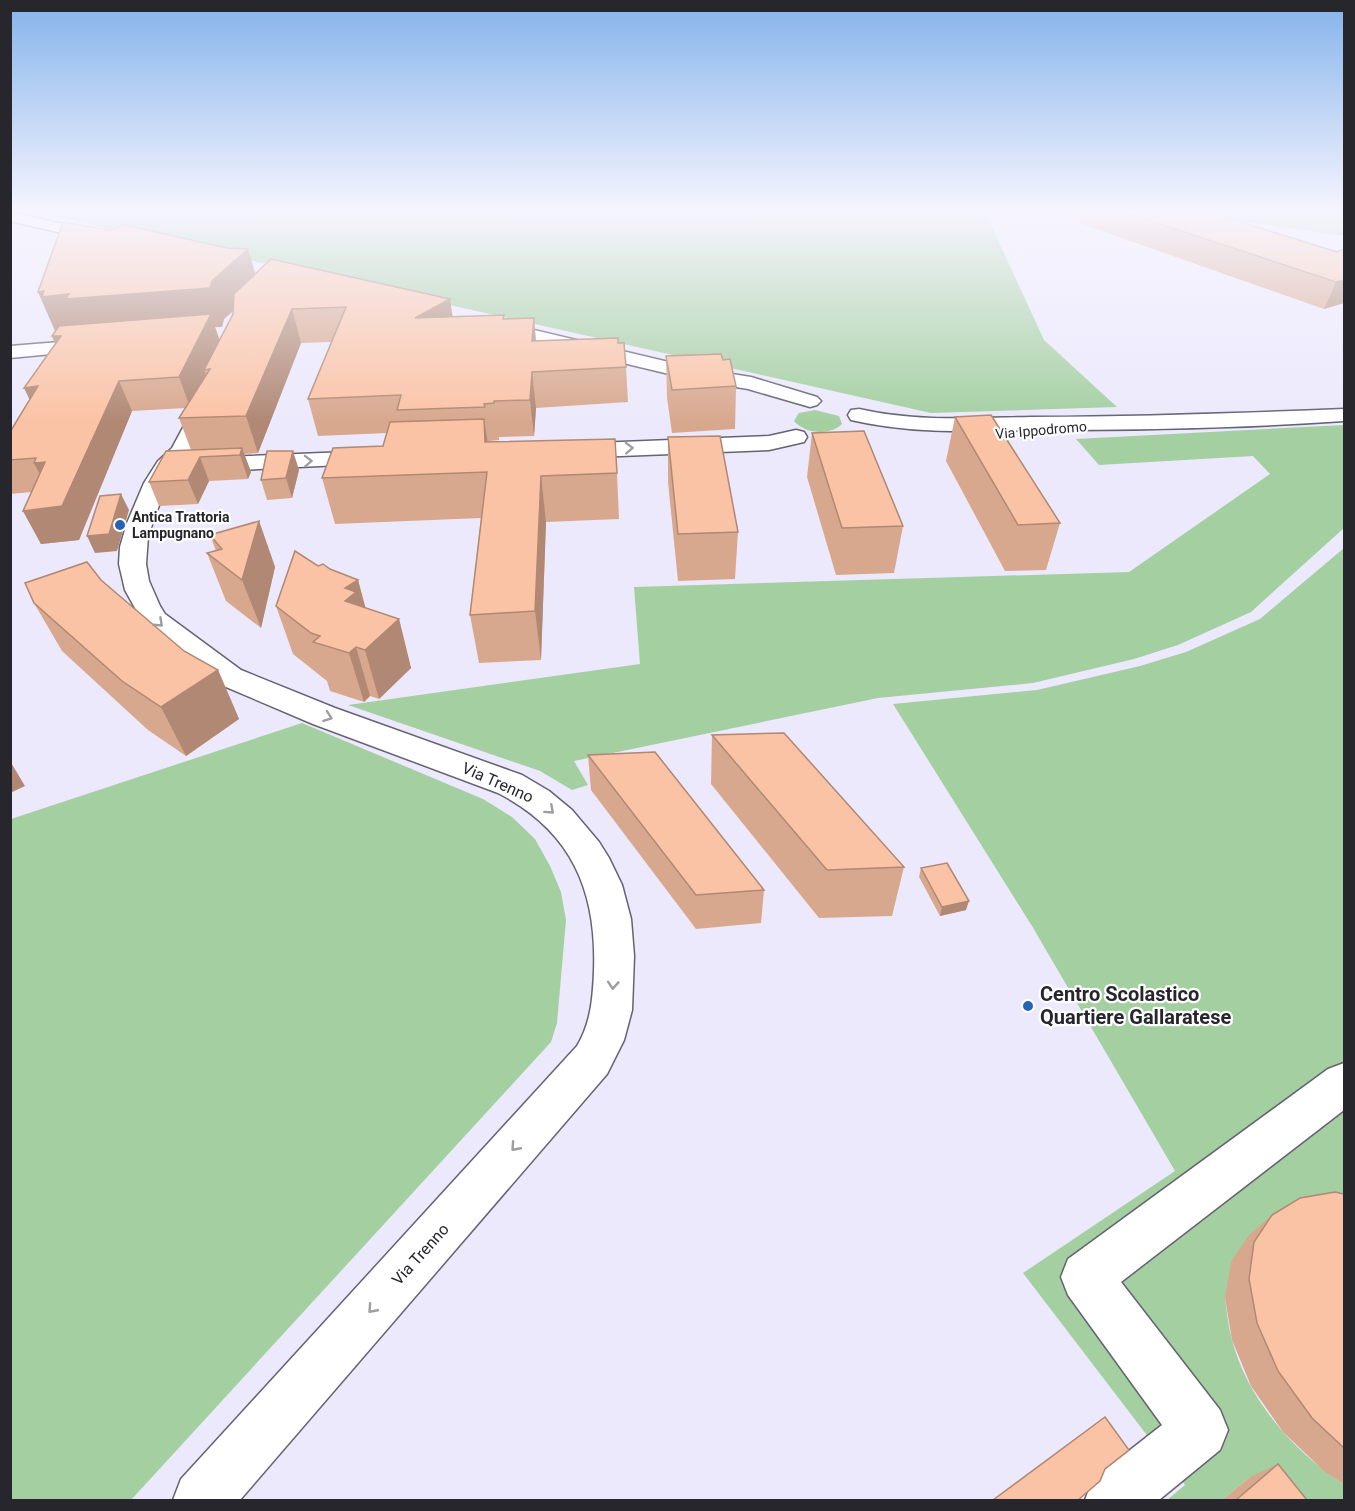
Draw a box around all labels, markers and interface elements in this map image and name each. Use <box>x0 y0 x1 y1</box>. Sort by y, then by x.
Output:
street label: Via Ippodromo <box>995 418 1087 442</box>
one-way arrow <box>624 442 633 455</box>
one-way arrow <box>303 454 312 467</box>
place label: Antica Trattoria Lampugnano <box>132 509 230 541</box>
marker: Antica Trattoria Lampugnano <box>113 518 127 532</box>
one-way arrow <box>152 615 163 626</box>
one-way arrow <box>322 709 332 722</box>
street label: Via Trenno <box>459 758 536 807</box>
one-way arrow <box>543 803 554 814</box>
one-way arrow <box>607 981 620 990</box>
place label: Centro Scolastico Quartiere Gallaratese <box>1040 982 1231 1029</box>
marker: Centro Scolastico Quartiere Gallaratese <box>1021 999 1035 1013</box>
one-way arrow <box>512 1140 523 1151</box>
street label: Via Trenno <box>388 1220 453 1289</box>
one-way arrow <box>368 1302 379 1312</box>

